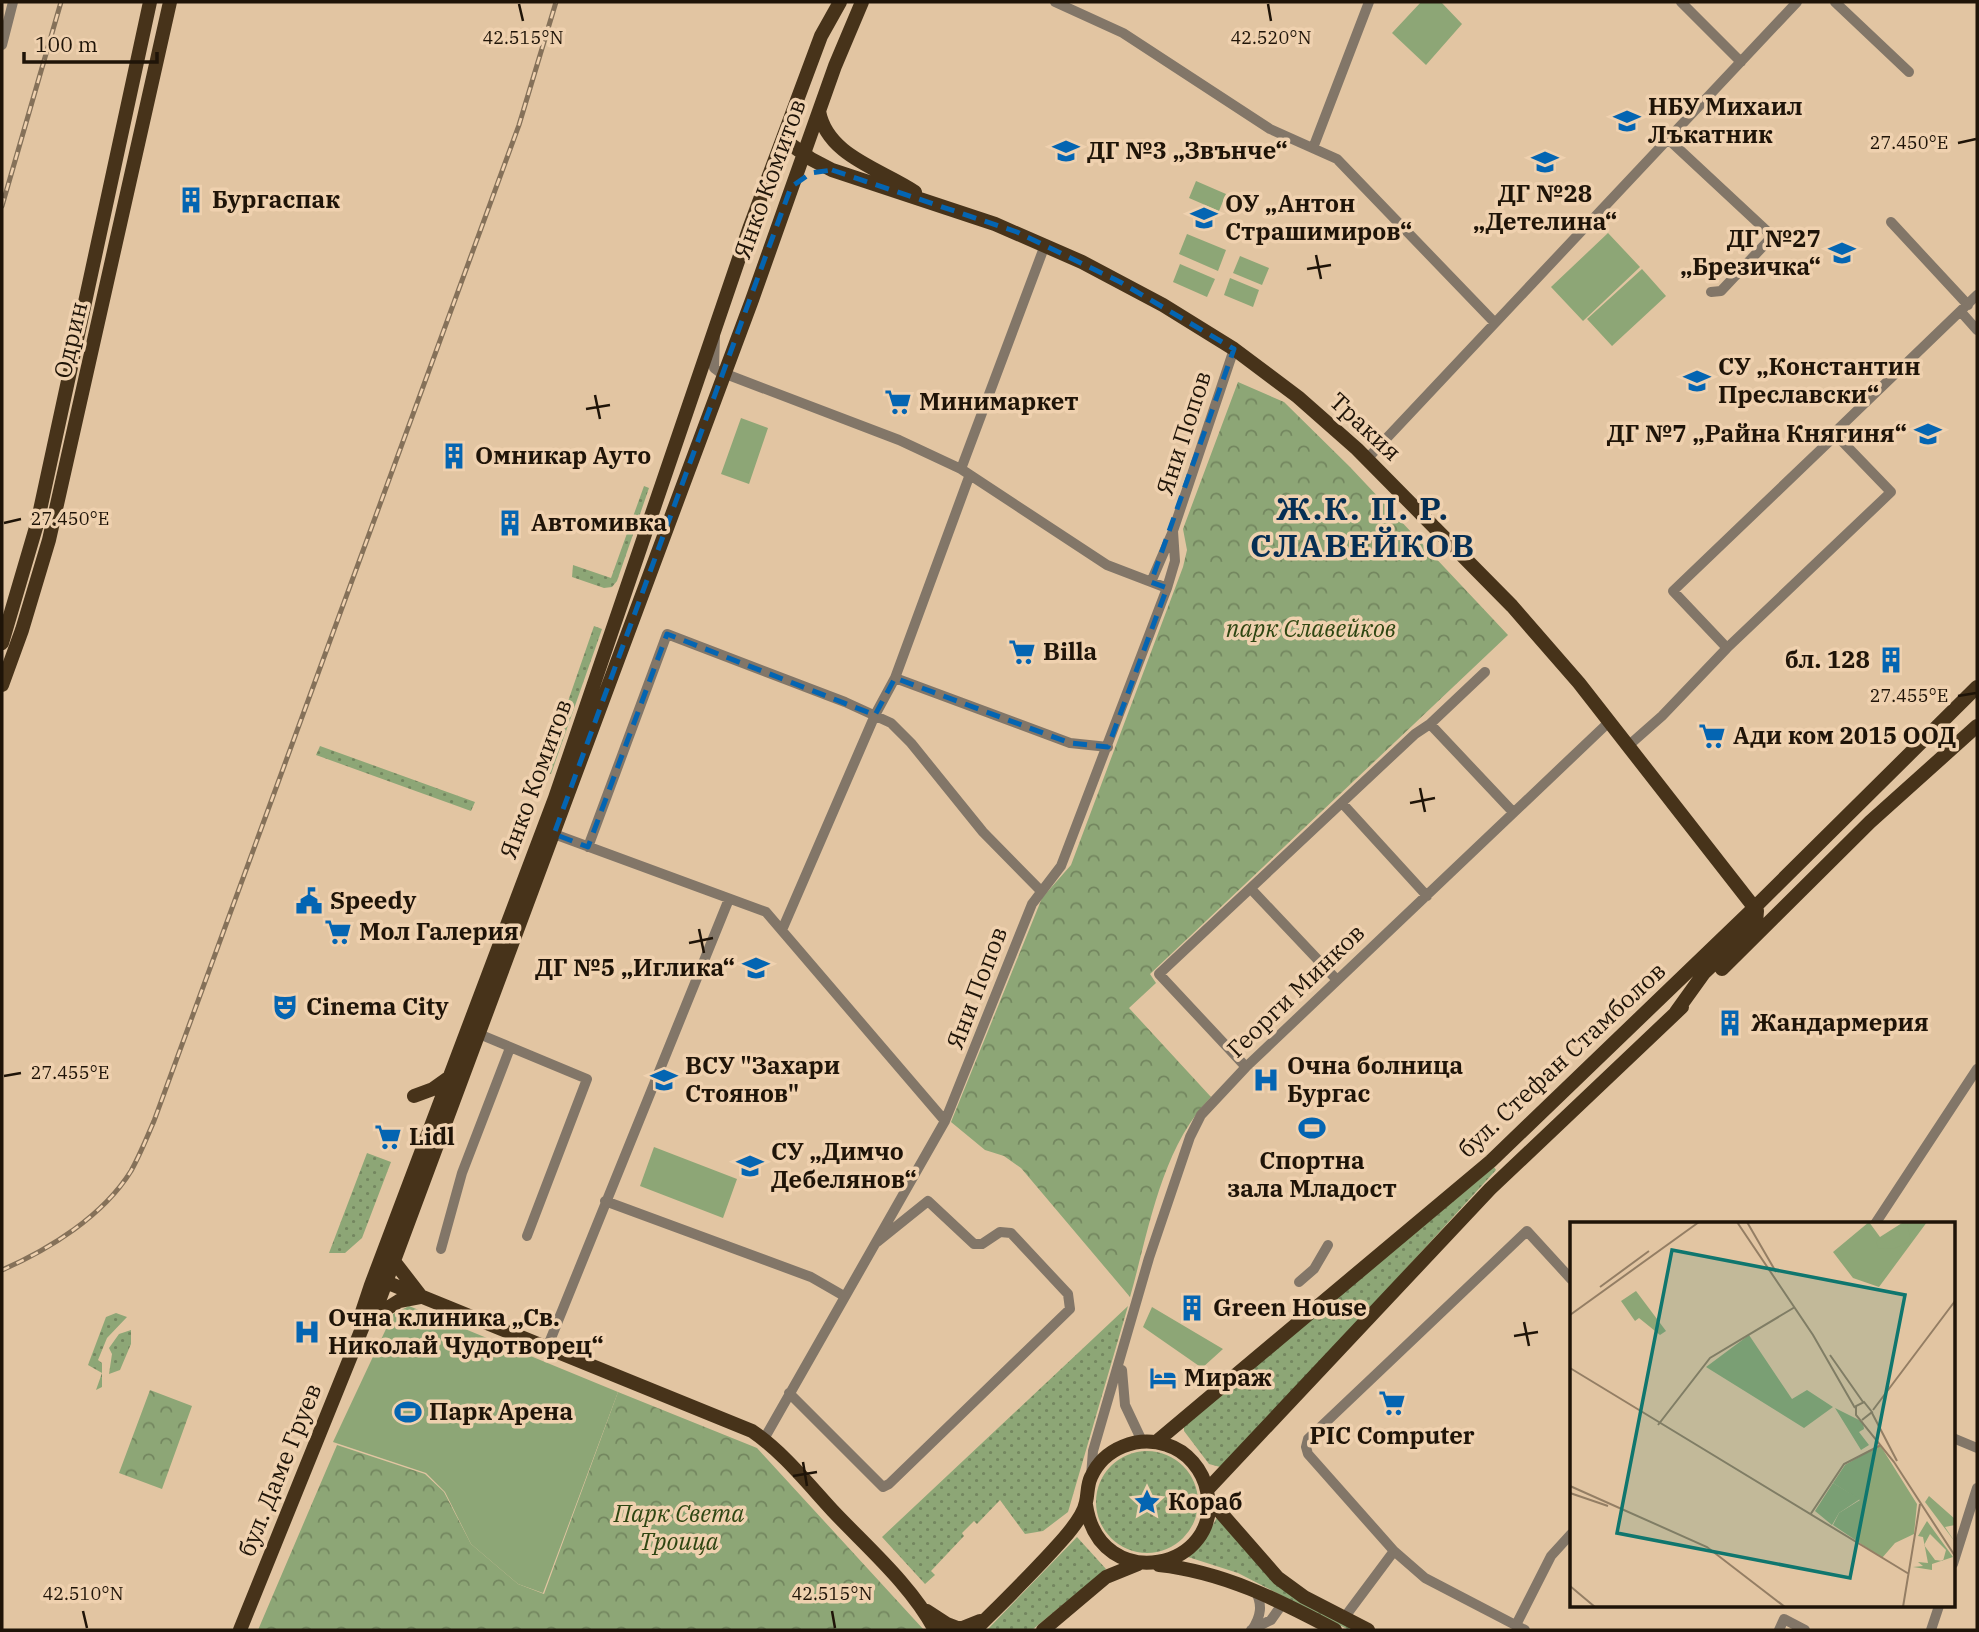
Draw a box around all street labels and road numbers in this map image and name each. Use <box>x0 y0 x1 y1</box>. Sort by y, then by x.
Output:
street label: Янко Комитов <box>725 95 813 263</box>
street label: Одрин <box>46 298 94 381</box>
street label: Яни Попов <box>1148 367 1218 499</box>
street label: Тракия <box>1323 385 1408 468</box>
street label: Янко Комитов <box>491 695 579 863</box>
street label: Георги Минков <box>1220 916 1371 1064</box>
street label: Яни Попов <box>938 922 1014 1053</box>
street label: бул. Стефан Стамболов <box>1451 954 1672 1164</box>
street label: бул. Даме Груев <box>230 1378 328 1561</box>

